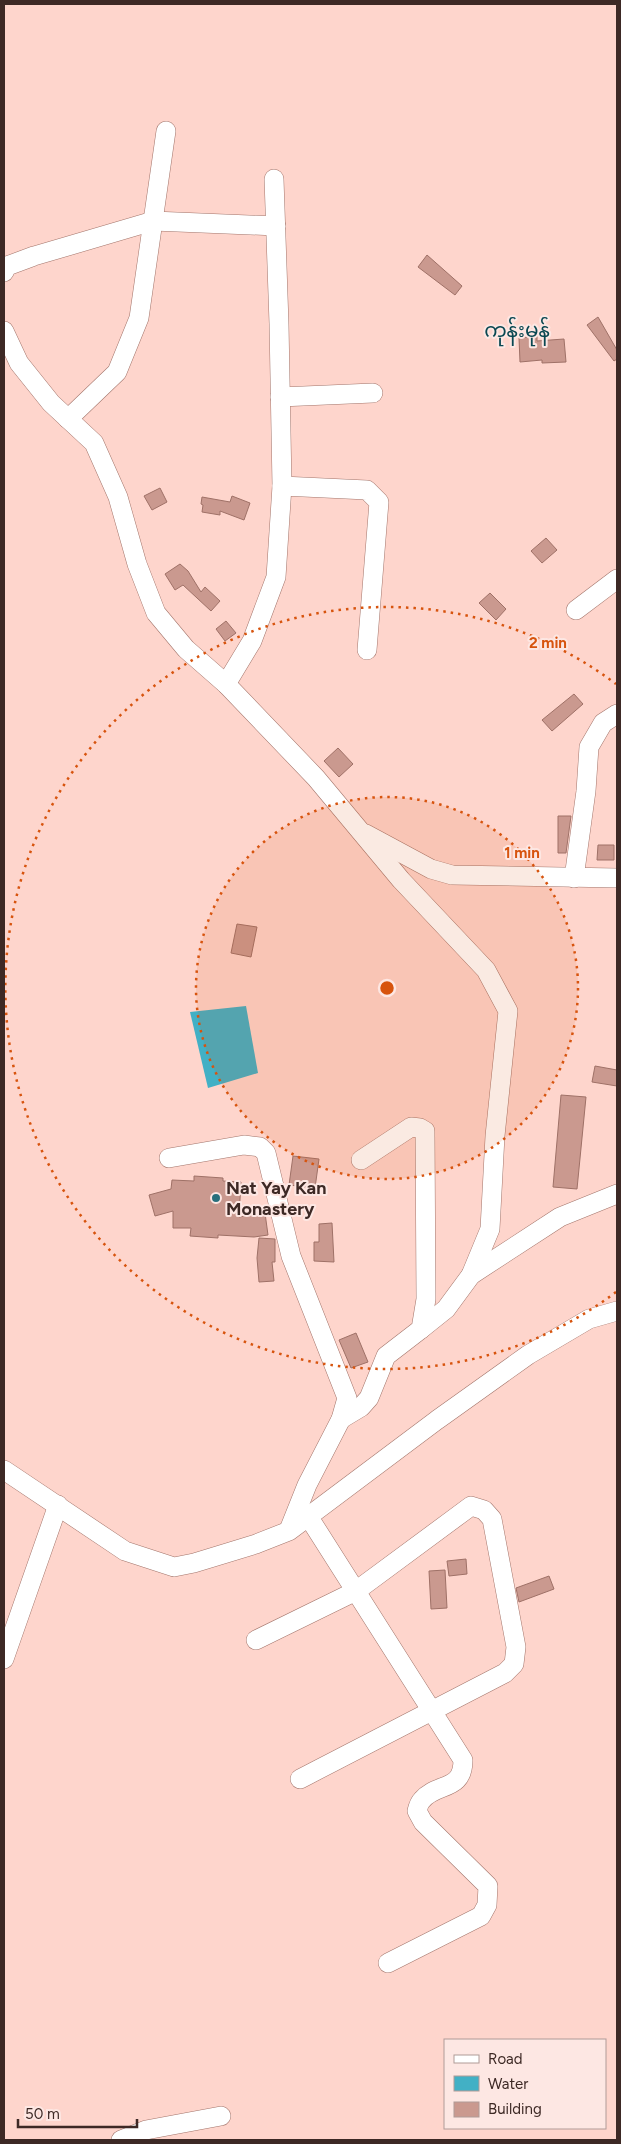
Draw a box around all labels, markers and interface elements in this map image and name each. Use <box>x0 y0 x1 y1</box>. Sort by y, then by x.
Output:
district label: ကုန်းမုန် <box>484 316 550 347</box>
text: 2 min <box>529 634 567 652</box>
text: 1 min <box>504 844 540 862</box>
centre of rings <box>378 979 396 997</box>
place label: Nat Yay Kan Monastery <box>226 1177 326 1220</box>
marker: Nat Yay Kan Monastery <box>210 1192 222 1204</box>
legend <box>444 2039 606 2129</box>
text: Road <box>488 2050 523 2068</box>
text: Water <box>488 2075 528 2093</box>
scale bar <box>18 2096 136 2128</box>
text: Building <box>488 2100 542 2118</box>
text: 50 m <box>25 2105 60 2123</box>

